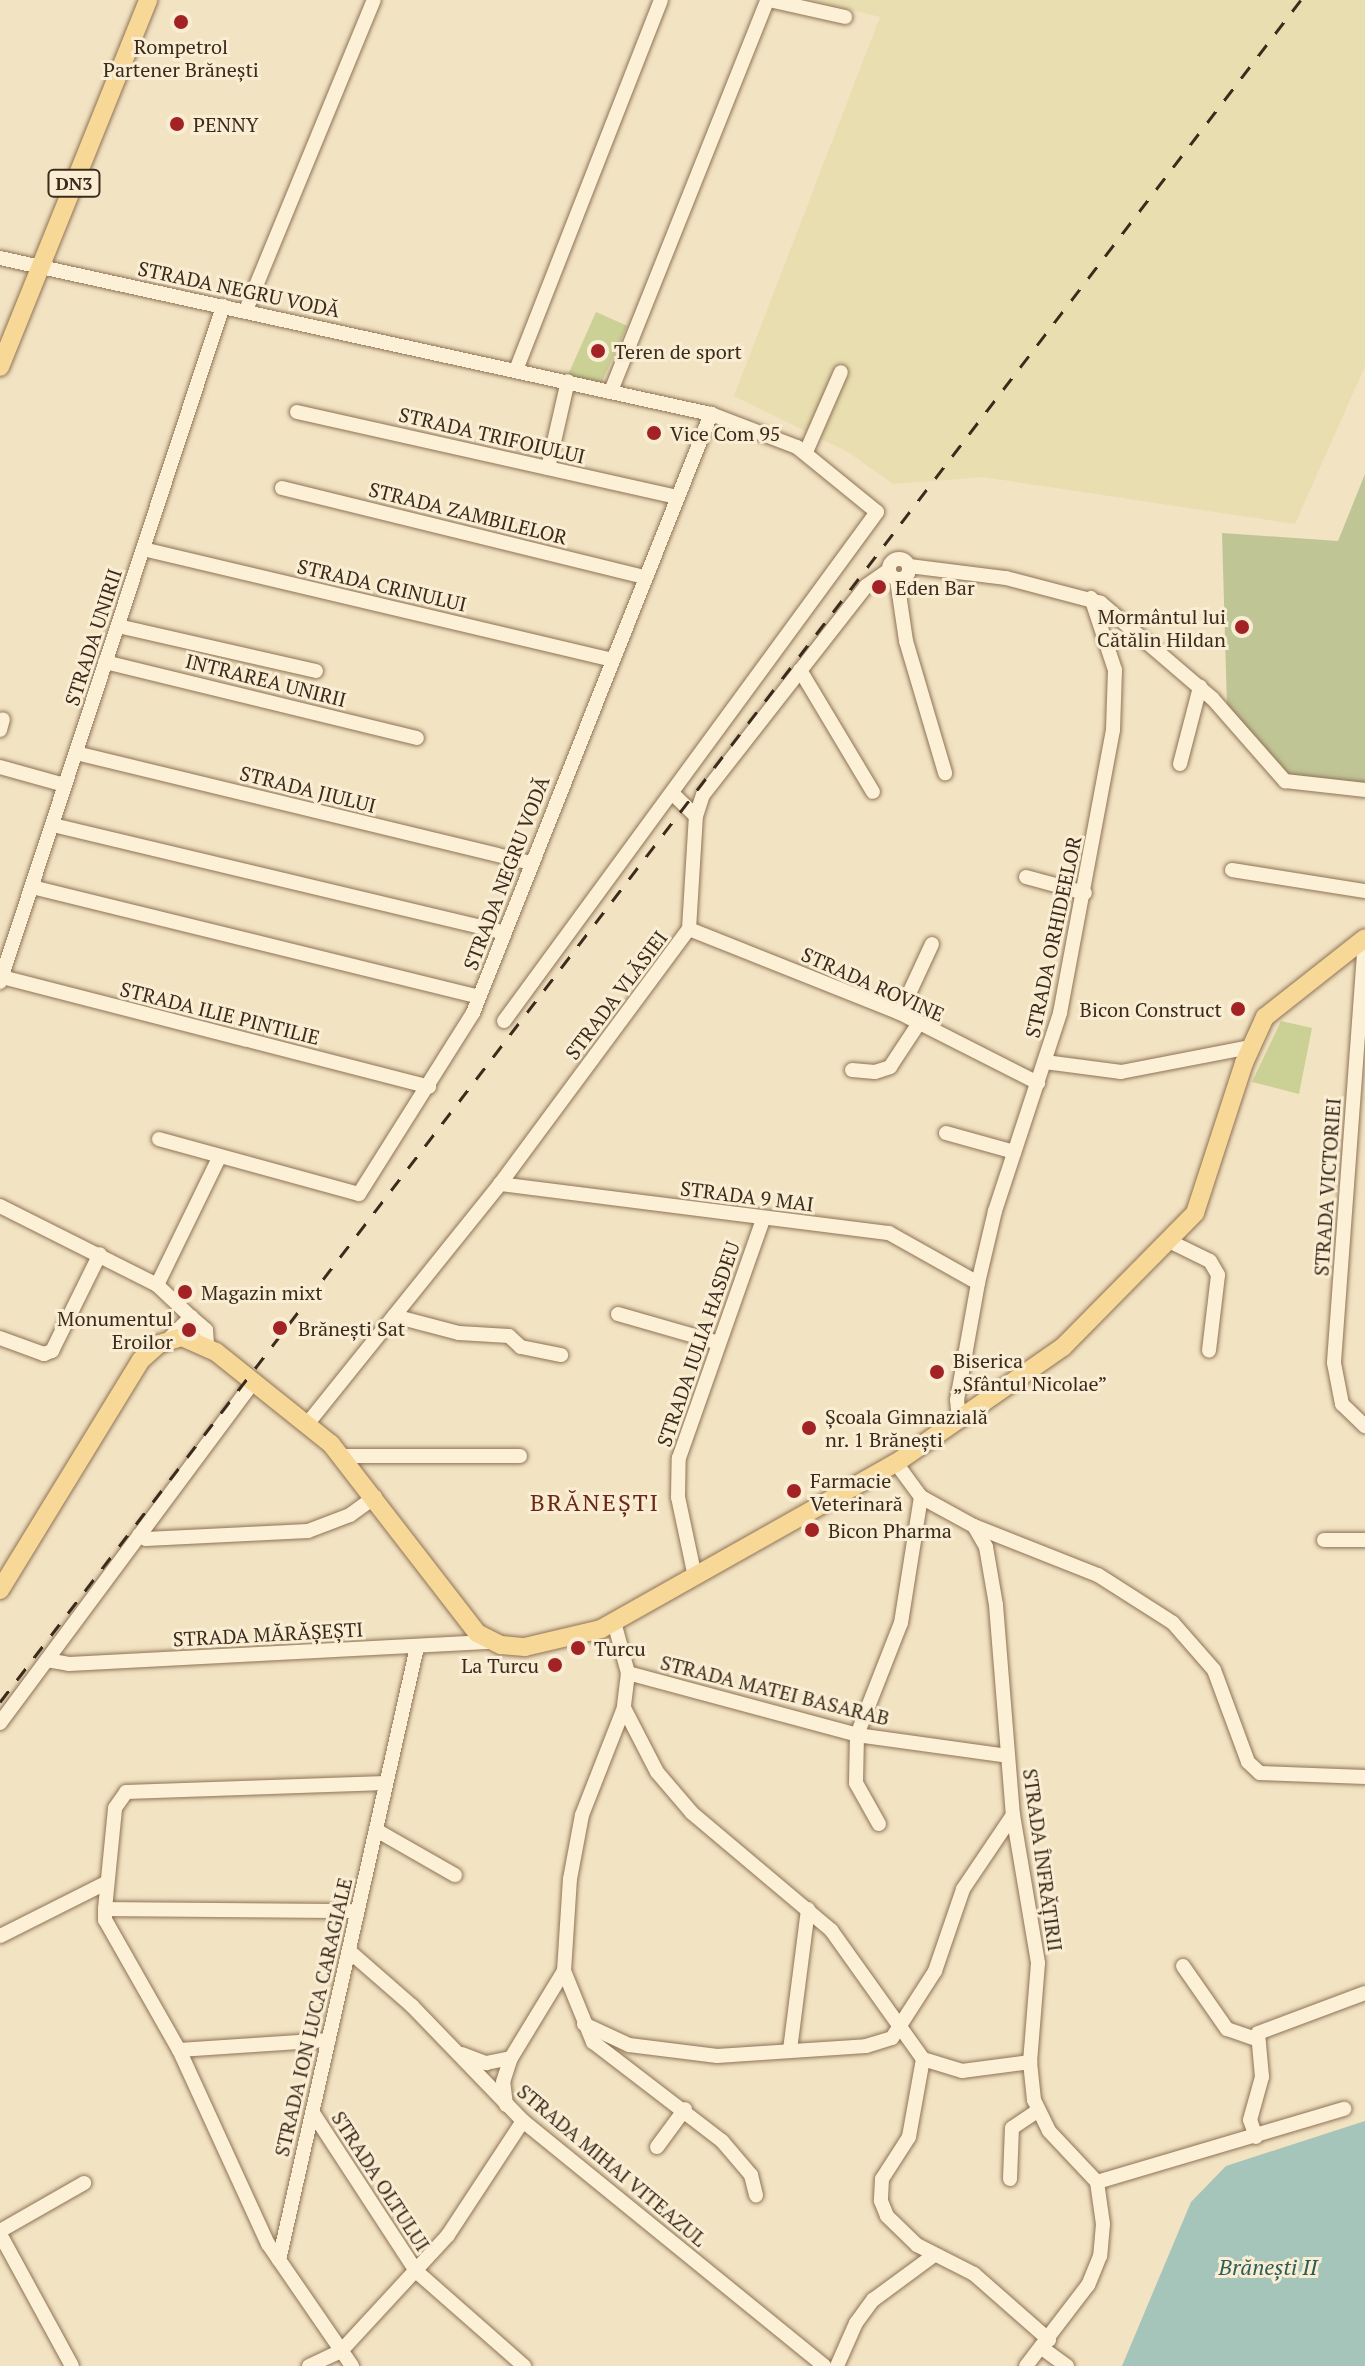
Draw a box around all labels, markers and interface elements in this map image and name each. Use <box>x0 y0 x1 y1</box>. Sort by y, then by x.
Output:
marker: Rompetrol Partener Brănești <box>172 13 190 31</box>
place label: Rompetrol Partener Brănești <box>103 34 259 81</box>
place label: PENNY <box>193 112 259 136</box>
marker: PENNY <box>168 115 186 133</box>
road number: DN3 <box>46 169 102 197</box>
street label: STRADA NEGRU VODĂ <box>135 256 343 322</box>
place label: Teren de sport <box>614 339 742 363</box>
marker: Teren de sport <box>589 342 607 360</box>
street label: STRADA TRIFOIULUI <box>396 402 588 468</box>
place label: Vice Com 95 <box>670 421 780 445</box>
marker: Vice Com 95 <box>645 424 663 442</box>
street label: STRADA ZAMBILELOR <box>366 477 570 549</box>
street label: STRADA CRINULUI <box>295 554 469 616</box>
street label: STRADA UNIRII <box>59 565 127 709</box>
place label: Eden Bar <box>895 575 975 599</box>
marker: Eden Bar <box>870 578 888 596</box>
place label: Mormântul lui Cătălin Hildan <box>1097 604 1226 651</box>
marker: Mormântul lui Cătălin Hildan <box>1233 618 1251 636</box>
street label: INTRAREA UNIRII <box>183 648 349 712</box>
street label: STRADA JIULUI <box>237 760 379 818</box>
street label: STRADA NEGRU VODĂ <box>458 772 554 974</box>
street label: STRADA ORHIDEELOR <box>1020 834 1086 1040</box>
street label: STRADA VLĂSIEI <box>560 926 672 1064</box>
street label: STRADA ROVINE <box>798 942 948 1026</box>
street label: STRADA ILIE PINTILIE <box>117 977 323 1049</box>
place label: Bicon Construct <box>1080 997 1222 1021</box>
marker: Bicon Construct <box>1229 1000 1247 1018</box>
street label: STRADA VICTORIEI <box>1309 1097 1345 1277</box>
street label: STRADA 9 MAI <box>679 1176 815 1216</box>
street label: STRADA IULIA HASDEU <box>651 1238 745 1450</box>
place label: Magazin mixt <box>201 1280 323 1304</box>
marker: Magazin mixt <box>176 1283 194 1301</box>
place label: Monumentul Eroilor <box>57 1306 173 1353</box>
place label: Brănești Sat <box>298 1316 405 1340</box>
marker: Brănești Sat <box>269 1317 291 1339</box>
marker: Monumentul Eroilor <box>180 1321 198 1339</box>
place label: Biserica „Sfântul Nicolae” <box>953 1348 1107 1395</box>
marker: Biserica „Sfântul Nicolae” <box>928 1363 946 1381</box>
place label: Școala Gimnazială nr. 1 Brănești <box>825 1404 988 1451</box>
marker: Școala Gimnazială nr. 1 Brănești <box>800 1419 818 1437</box>
place label: Farmacie Veterinară <box>810 1468 903 1515</box>
marker: Farmacie Veterinară <box>785 1482 803 1500</box>
district label: BRĂNEȘTI <box>530 1489 660 1517</box>
place label: Bicon Pharma <box>828 1518 952 1542</box>
marker: Bicon Pharma <box>803 1521 821 1539</box>
street label: STRADA MĂRĂȘEȘTI <box>172 1617 364 1651</box>
place label: Turcu <box>594 1636 646 1660</box>
marker: Turcu <box>569 1639 587 1657</box>
street label: STRADA MATEI BASARAB <box>658 1650 892 1730</box>
place label: La Turcu <box>461 1653 539 1677</box>
marker: La Turcu <box>546 1656 564 1674</box>
street label: STRADA ÎNFRĂȚIRII <box>1018 1767 1068 1953</box>
street label: STRADA ION LUCA CARAGIALE <box>269 1875 357 2159</box>
street label: STRADA MIHAI VITEAZUL <box>512 2079 712 2251</box>
street label: STRADA OLTULUI <box>327 2106 435 2256</box>
water label: Brănești II <box>1219 2254 1317 2280</box>

